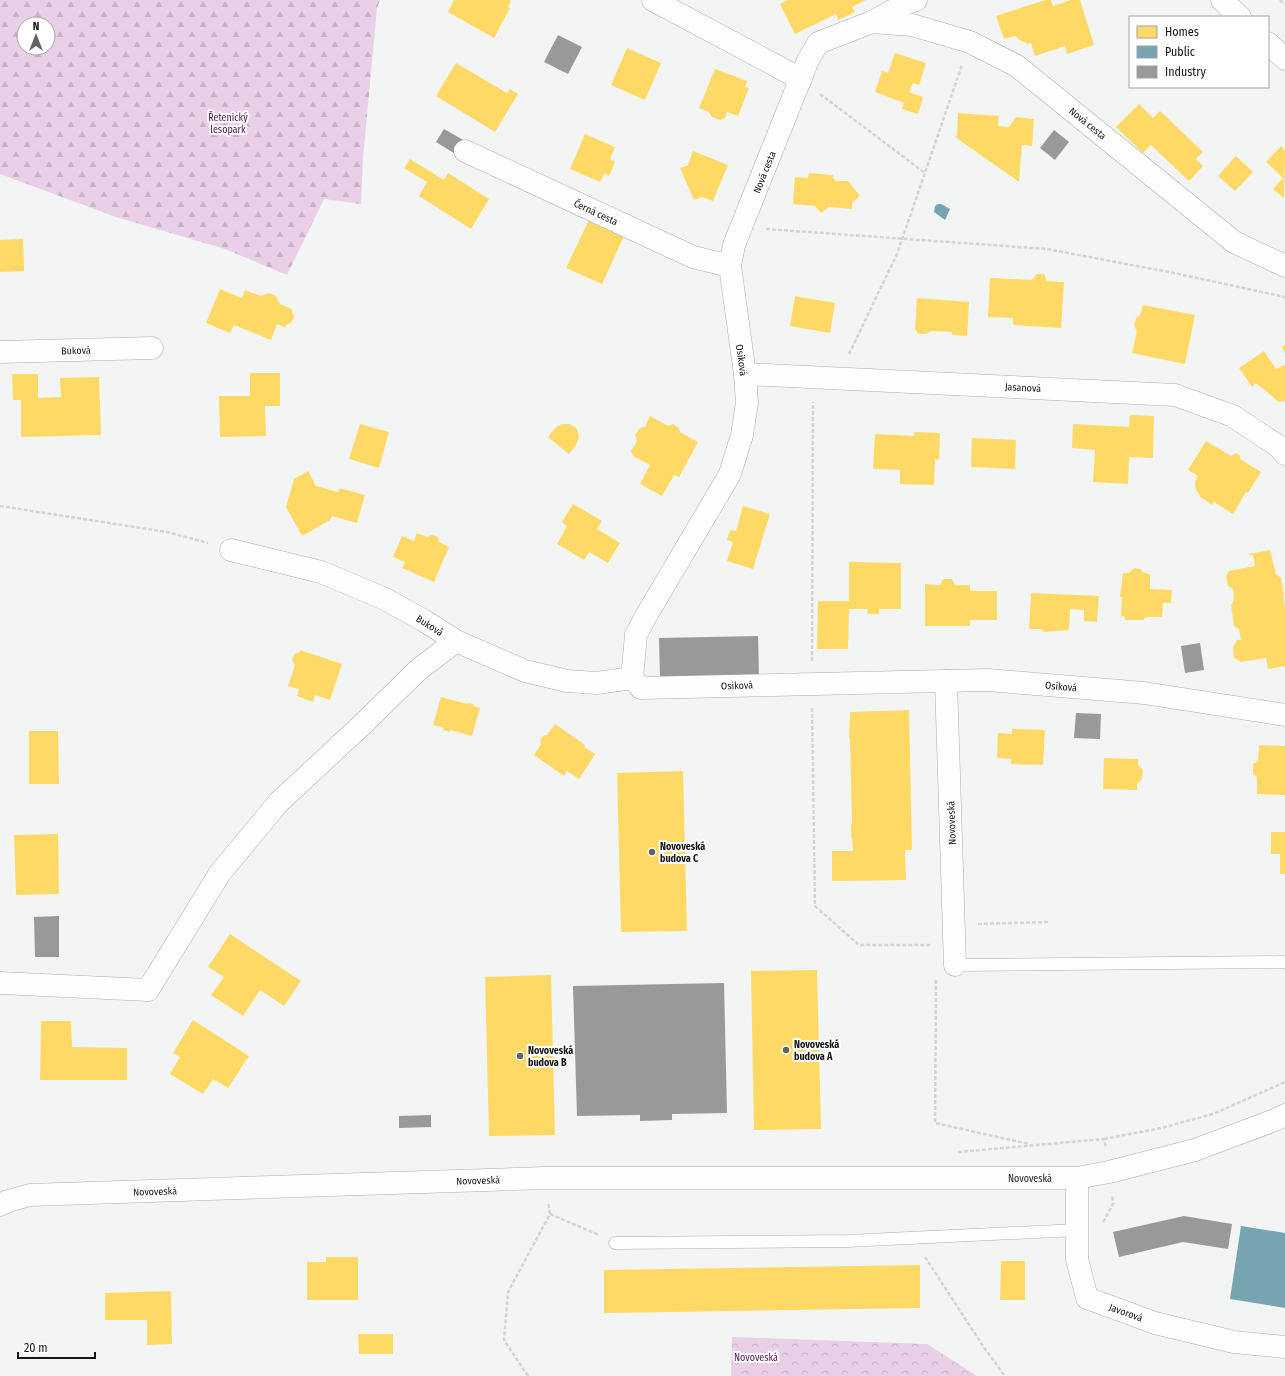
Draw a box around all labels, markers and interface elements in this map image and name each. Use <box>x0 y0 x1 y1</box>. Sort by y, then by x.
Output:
north arrow <box>16 16 56 56</box>
legend <box>1129 16 1269 88</box>
text: N <box>33 20 39 33</box>
text: Homes <box>1165 25 1199 39</box>
text: Public <box>1165 45 1195 59</box>
text: Industry <box>1165 65 1206 79</box>
street label: Nová cesta <box>1066 105 1108 142</box>
park label: Řetenický lesopark <box>208 110 248 136</box>
street label: Nová cesta <box>751 150 779 195</box>
street label: Černá cesta <box>572 196 620 228</box>
street label: Osiková <box>733 343 749 377</box>
street label: Buková <box>61 344 91 358</box>
street label: Jasanová <box>1004 381 1042 395</box>
street label: Buková <box>414 613 445 639</box>
street label: Osiková <box>721 679 753 693</box>
street label: Osiková <box>1044 680 1078 694</box>
street label: Novoveská <box>945 801 959 845</box>
place label: Novoveská budova C <box>660 840 705 865</box>
marker: Novoveská budova C <box>647 847 657 857</box>
place label: Novoveská budova A <box>794 1038 839 1063</box>
place label: Novoveská budova B <box>528 1044 573 1069</box>
marker: Novoveská budova A <box>781 1045 791 1055</box>
marker: Novoveská budova B <box>515 1051 525 1061</box>
street label: Novoveská <box>1008 1173 1052 1185</box>
street label: Novoveská <box>456 1174 500 1188</box>
street label: Novoveská <box>133 1185 177 1199</box>
street label: Javorová <box>1107 1301 1144 1325</box>
scale bar <box>18 1334 95 1360</box>
text: 20 m <box>24 1341 48 1355</box>
park label: Novoveská <box>734 1352 778 1364</box>

